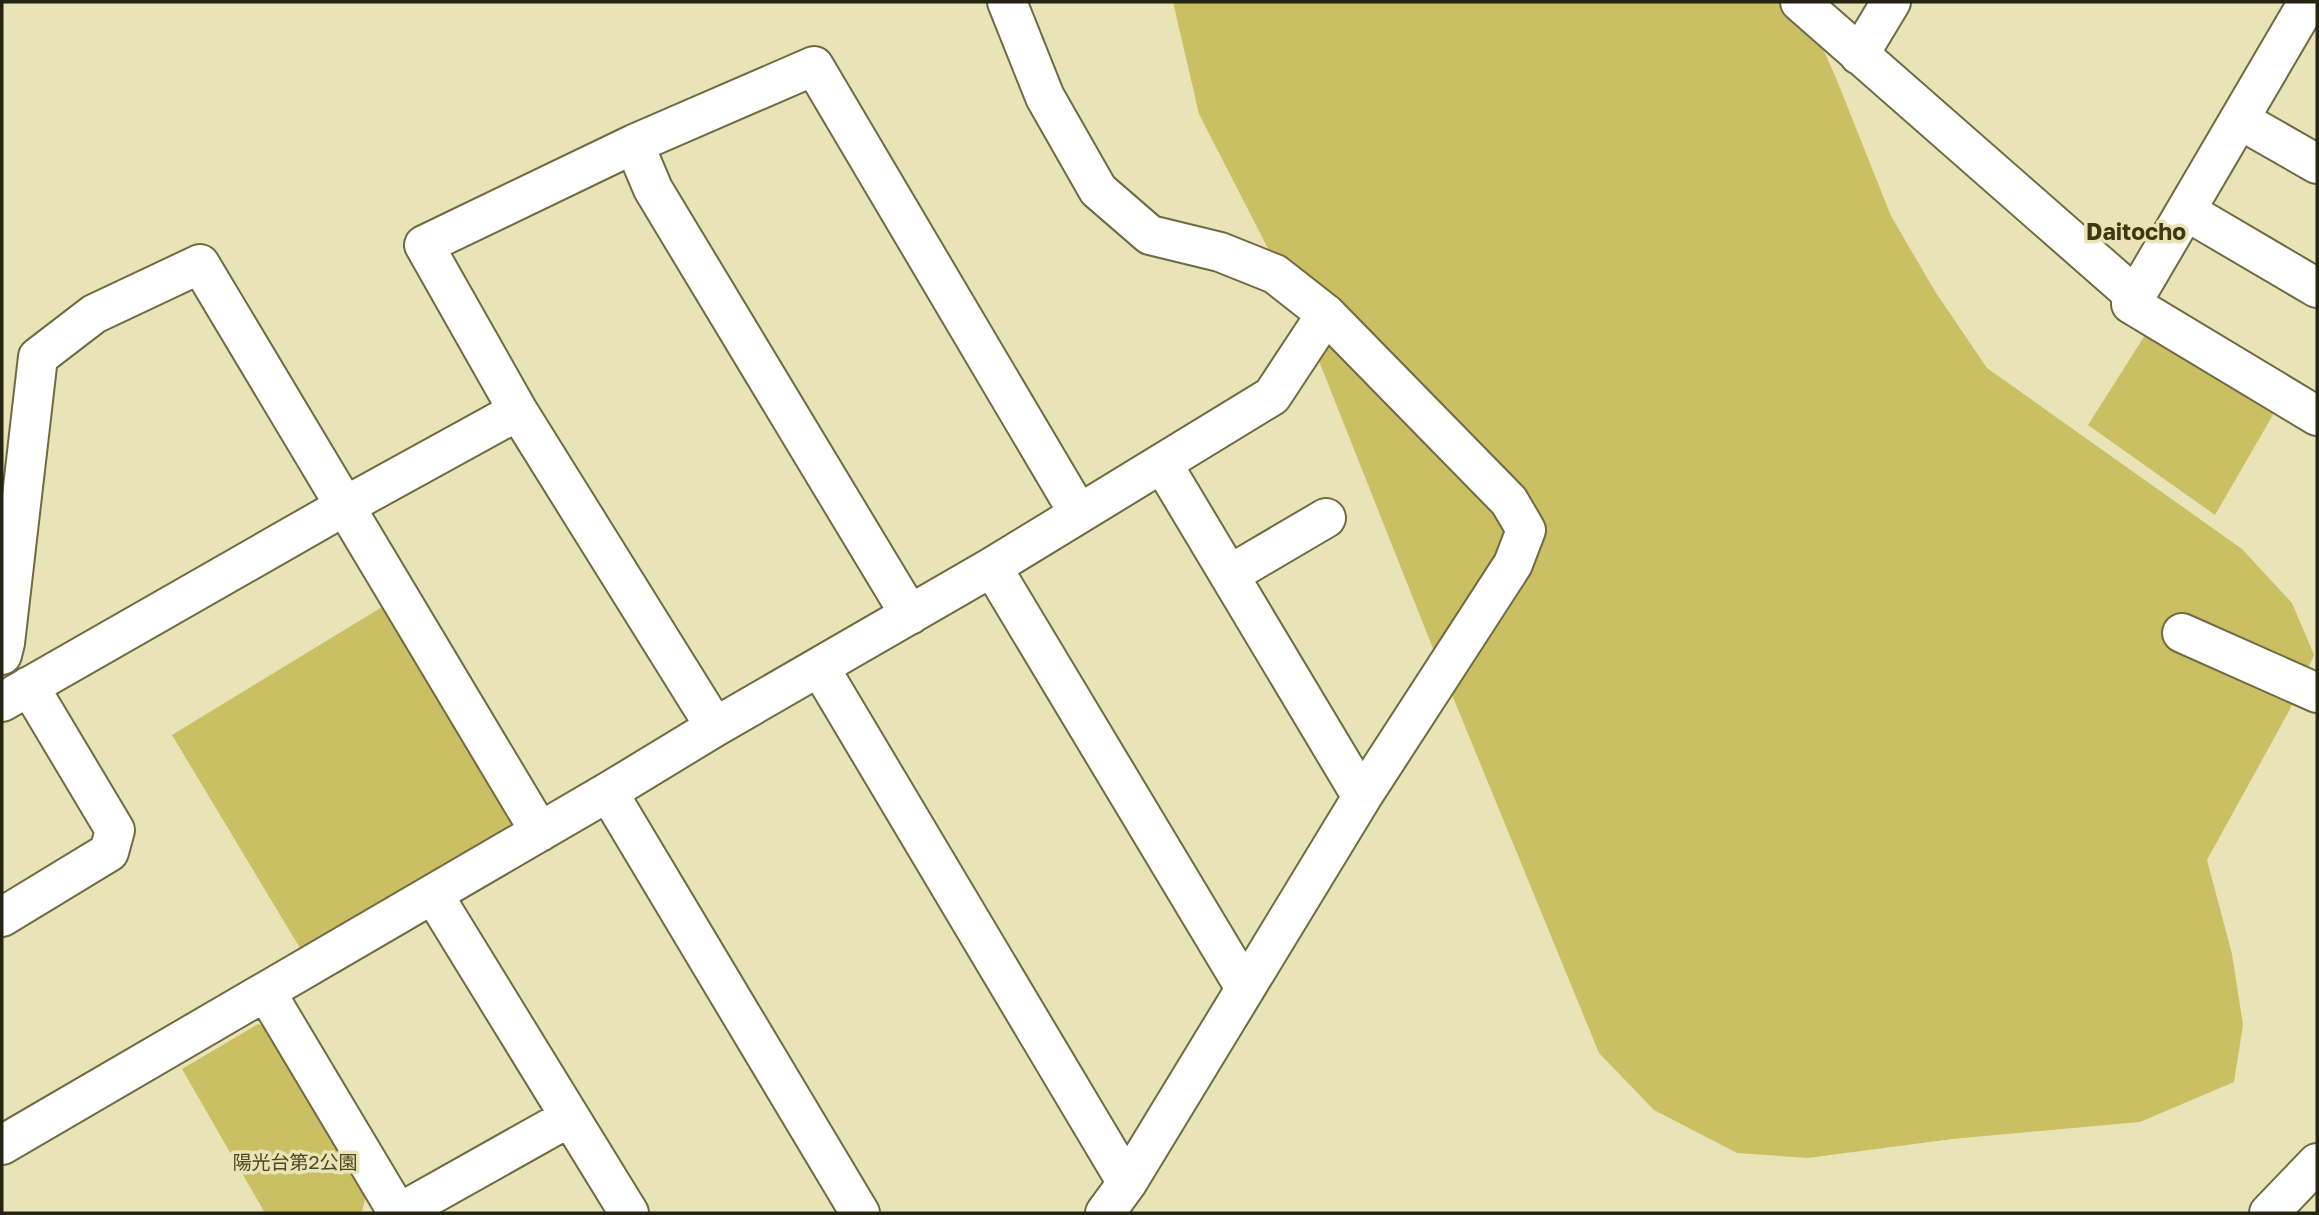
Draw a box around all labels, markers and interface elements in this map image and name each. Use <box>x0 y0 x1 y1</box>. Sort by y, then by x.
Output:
district label: Daitocho <box>2086 217 2186 245</box>
park label: 陽光台第2公園 <box>232 1150 358 1173</box>

